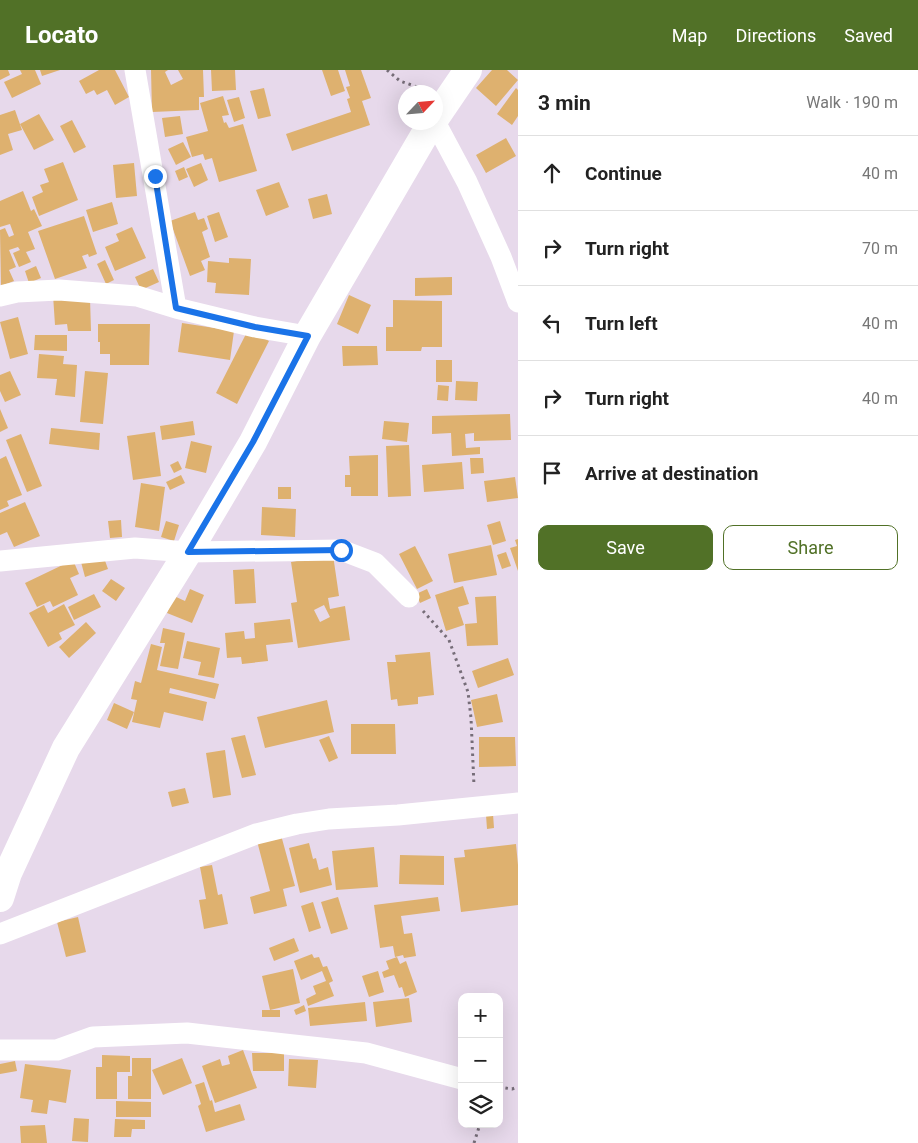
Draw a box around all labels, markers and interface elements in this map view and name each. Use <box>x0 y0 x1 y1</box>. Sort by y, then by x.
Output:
text: Locato <box>25 21 98 49</box>
text: Map <box>672 25 707 46</box>
text: Directions <box>735 25 816 46</box>
text: Saved <box>844 25 893 46</box>
north arrow <box>398 85 443 130</box>
text: 3 min <box>538 91 591 115</box>
text: Walk · 190 m <box>806 93 898 112</box>
icon: ahead <box>538 159 566 187</box>
text: Continue <box>585 162 662 185</box>
text: 40 m <box>862 164 898 183</box>
route end <box>144 165 167 188</box>
icon: right <box>538 234 566 262</box>
text: Turn right <box>585 237 669 260</box>
text: 70 m <box>862 239 898 258</box>
icon: left <box>538 309 566 337</box>
text: Turn left <box>585 312 658 335</box>
text: 40 m <box>862 314 898 333</box>
icon: right <box>538 384 566 412</box>
text: Turn right <box>585 387 669 410</box>
text: 40 m <box>862 389 898 408</box>
icon: arrive <box>538 459 566 487</box>
text: Arrive at destination <box>585 462 758 485</box>
button: Save <box>538 525 713 570</box>
button: Share <box>723 525 898 570</box>
route start <box>330 539 353 562</box>
map controls <box>458 993 503 1128</box>
button: + <box>458 993 503 1038</box>
button: − <box>458 1038 503 1083</box>
button: layers <box>458 1083 503 1128</box>

